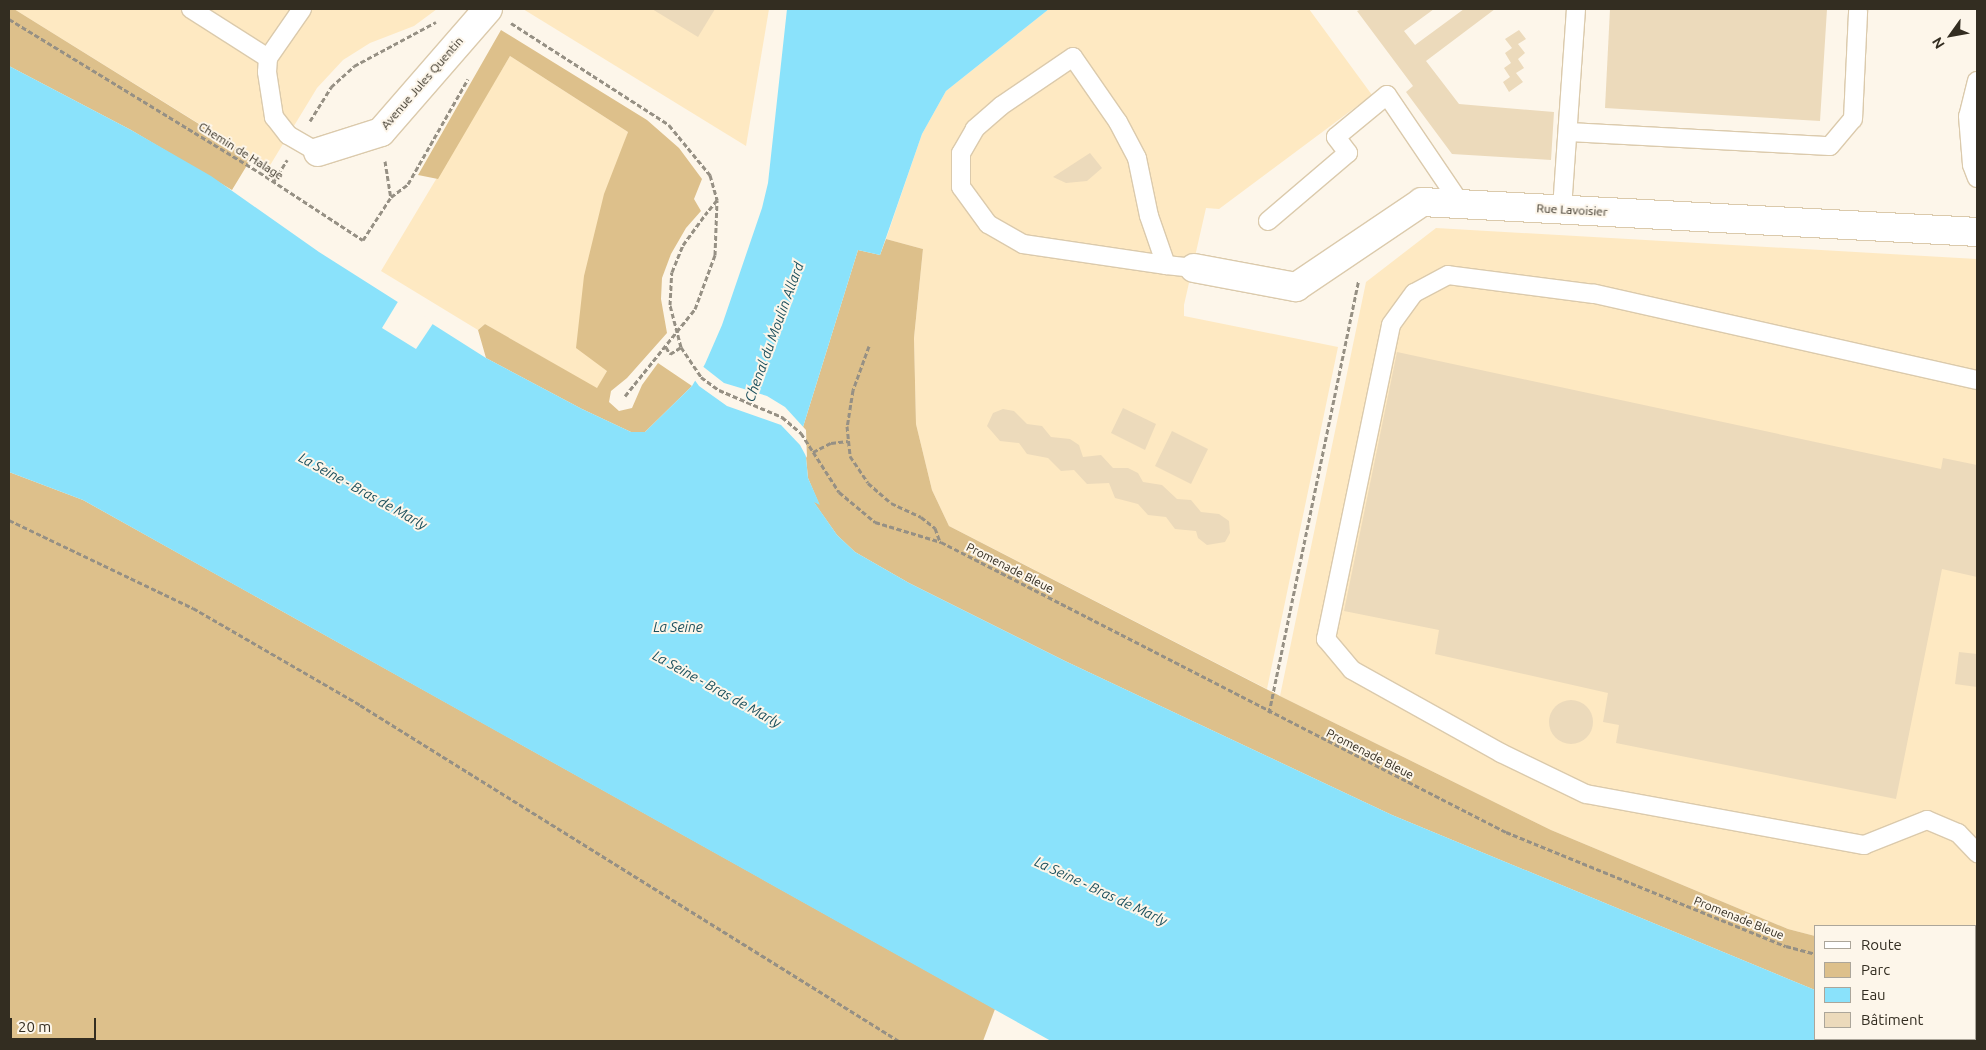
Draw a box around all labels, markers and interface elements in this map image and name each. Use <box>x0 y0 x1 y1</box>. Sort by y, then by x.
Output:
north arrow <box>1926 10 1976 60</box>
street label: Avenue Jules Quentin <box>378 34 466 132</box>
text: N <box>1929 34 1948 52</box>
street label: Chemin de Halage <box>196 119 286 183</box>
street label: Rue Lavoisier <box>1536 201 1608 219</box>
water label: Chenal du Moulin Allard <box>741 260 807 404</box>
water label: La Seine - Bras de Marly <box>296 449 430 533</box>
street label: Promenade Bleue <box>964 540 1056 596</box>
water label: La Seine <box>653 619 703 635</box>
water label: La Seine - Bras de Marly <box>650 647 784 731</box>
street label: Promenade Bleue <box>1324 726 1416 782</box>
water label: La Seine - Bras de Marly <box>1032 853 1170 929</box>
street label: Promenade Bleue <box>1692 893 1786 943</box>
legend <box>1814 925 1976 1040</box>
text: Route <box>1861 936 1902 953</box>
text: Parc <box>1861 961 1890 978</box>
text: Eau <box>1861 986 1886 1003</box>
scale bar <box>12 1008 99 1040</box>
text: Bâtiment <box>1861 1011 1923 1028</box>
text: 20 m <box>18 1018 51 1035</box>

